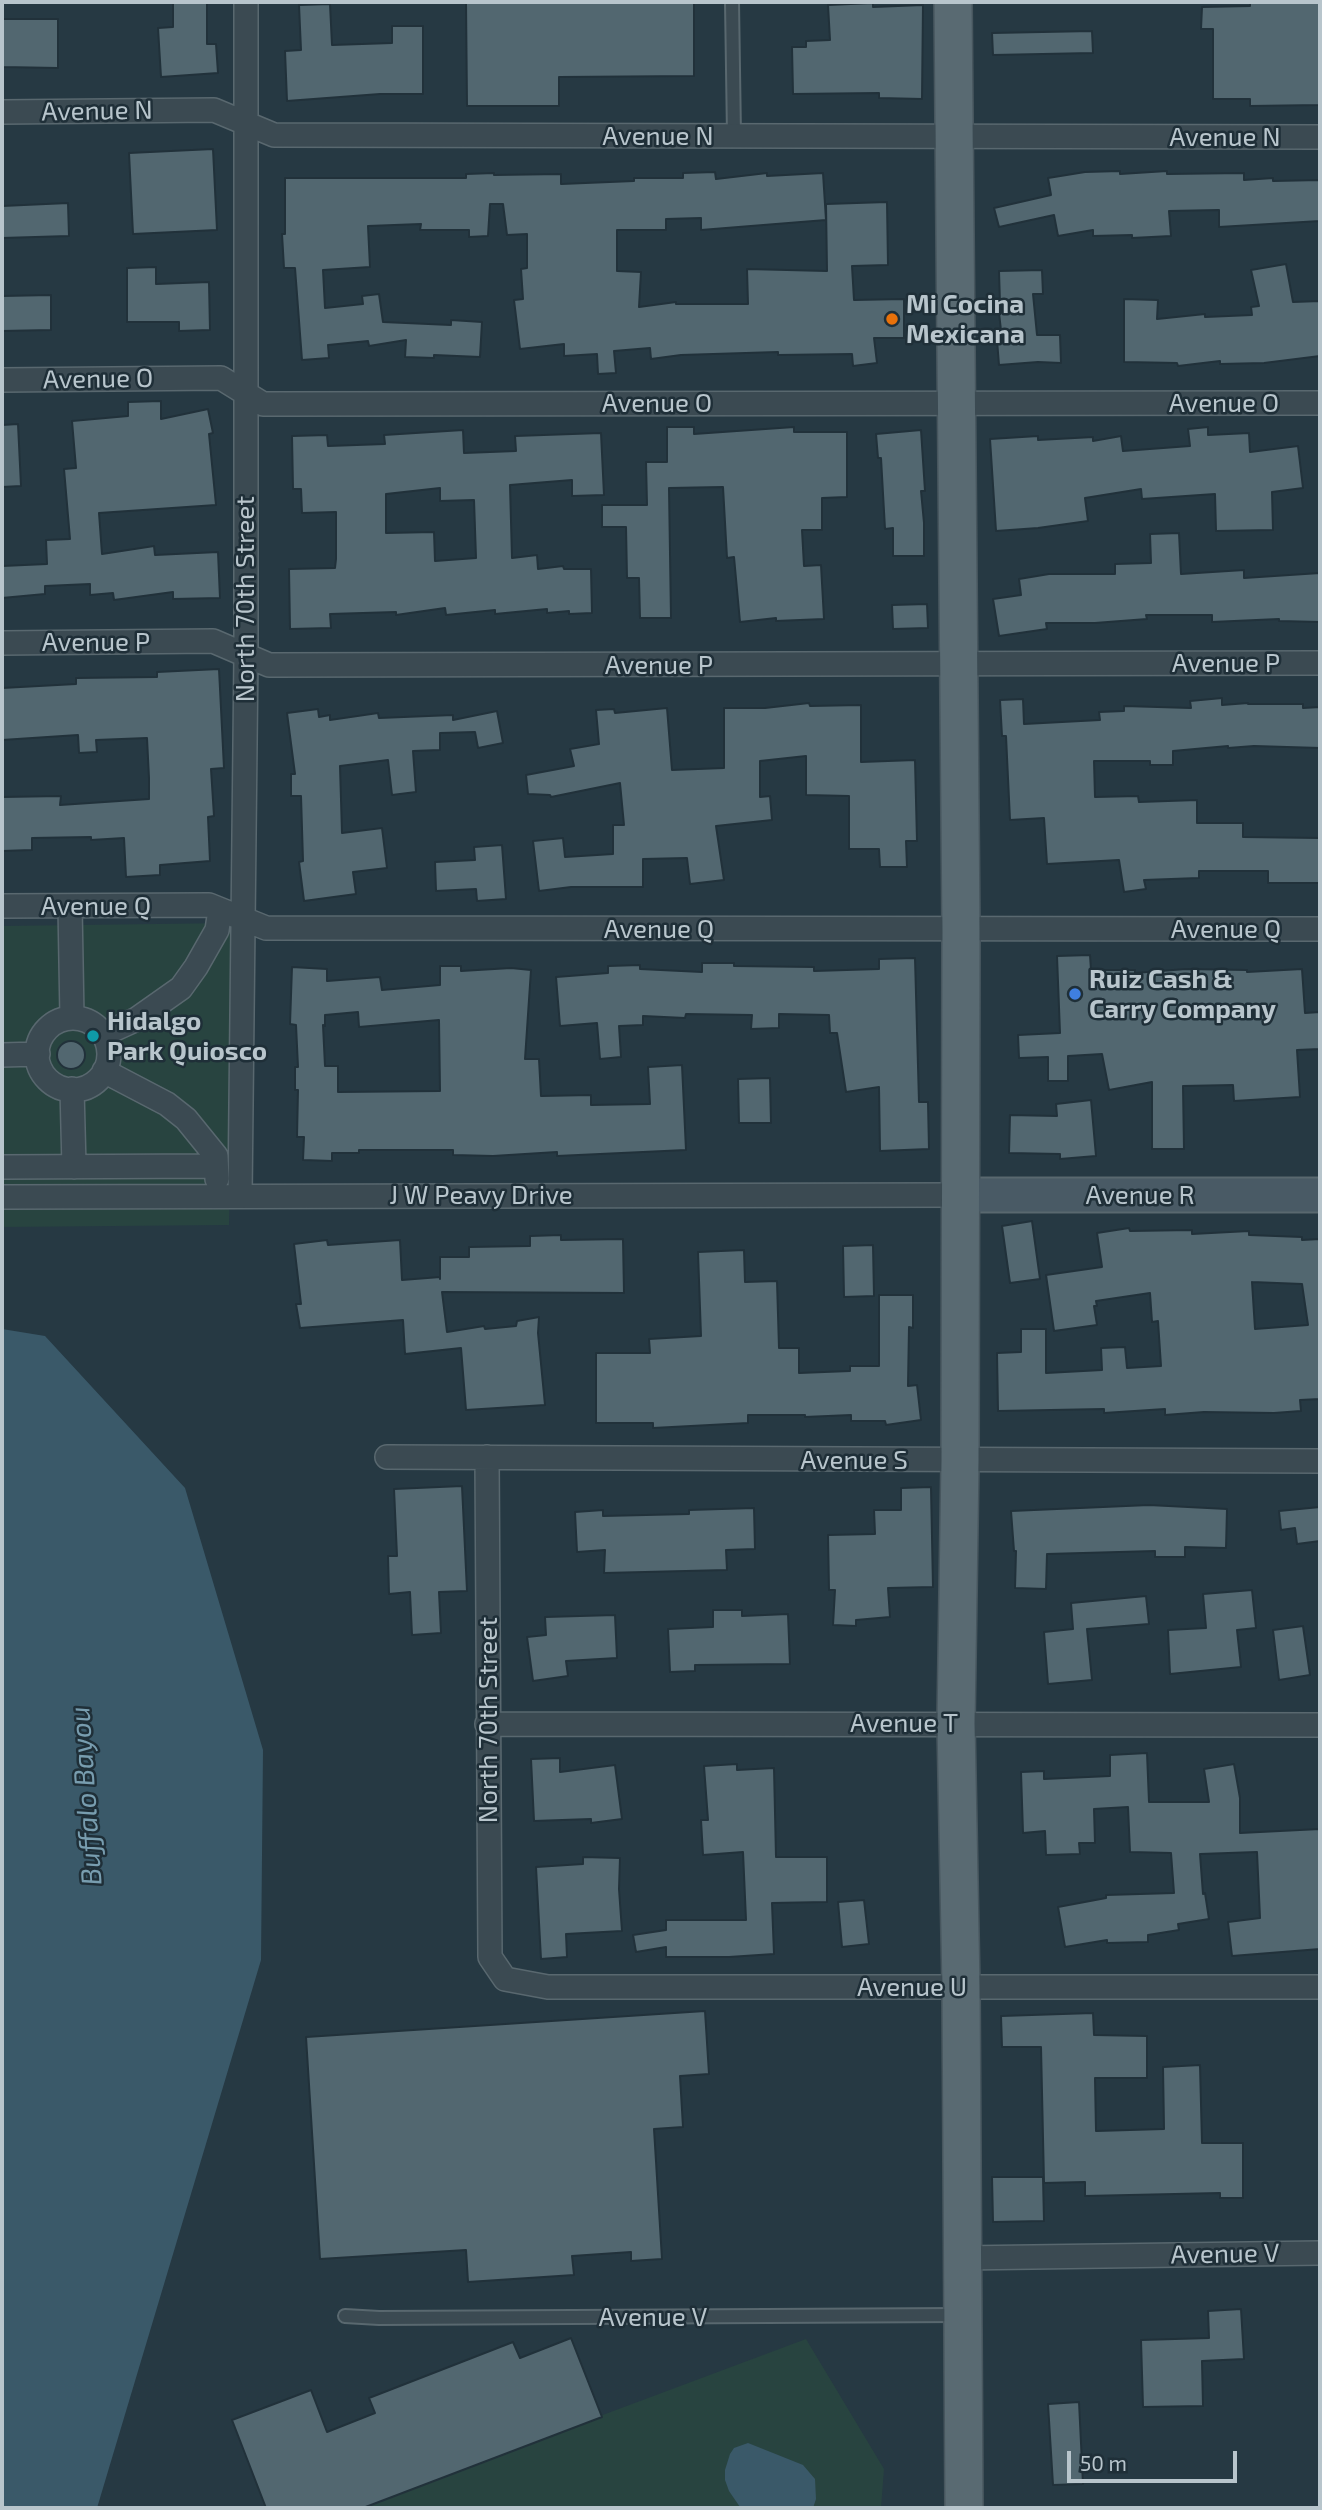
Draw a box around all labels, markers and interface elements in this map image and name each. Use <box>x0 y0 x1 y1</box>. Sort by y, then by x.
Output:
street label: Avenue N <box>41 94 153 128</box>
street label: Avenue N <box>602 120 714 152</box>
street label: Avenue N <box>1169 121 1281 153</box>
place label: Mi Cocina Mexicana <box>906 288 1025 350</box>
marker: Mi Cocina Mexicana <box>884 311 900 327</box>
street label: Avenue O <box>43 362 153 396</box>
street label: Avenue O <box>602 387 712 419</box>
street label: Avenue O <box>1169 387 1279 419</box>
street label: North 70th Street <box>229 496 261 702</box>
street label: Avenue P <box>42 626 150 658</box>
street label: Avenue P <box>1172 647 1280 679</box>
street label: Avenue P <box>605 649 713 681</box>
street label: Avenue Q <box>41 890 151 922</box>
street label: Avenue Q <box>604 913 714 945</box>
street label: Avenue Q <box>1171 913 1281 945</box>
place label: Ruiz Cash & Carry Company <box>1089 963 1276 1024</box>
marker: Ruiz Cash & Carry Company <box>1067 986 1083 1002</box>
place label: Hidalgo Park Quiosco <box>107 1005 267 1066</box>
marker: Hidalgo Park Quiosco <box>85 1028 101 1044</box>
street label: J W Peavy Drive <box>389 1179 573 1211</box>
street label: Avenue R <box>1086 1179 1194 1211</box>
street label: Avenue S <box>800 1444 908 1476</box>
street label: North 70th Street <box>472 1617 504 1823</box>
water label: Buffalo Bayou <box>63 1705 109 1887</box>
street label: Avenue T <box>850 1707 958 1739</box>
street label: Avenue U <box>857 1971 967 2003</box>
street label: Avenue V <box>1170 2237 1280 2271</box>
street label: Avenue V <box>599 2301 707 2333</box>
scale bar <box>1070 2436 1240 2480</box>
text: 50 m <box>1080 2450 1127 2475</box>

